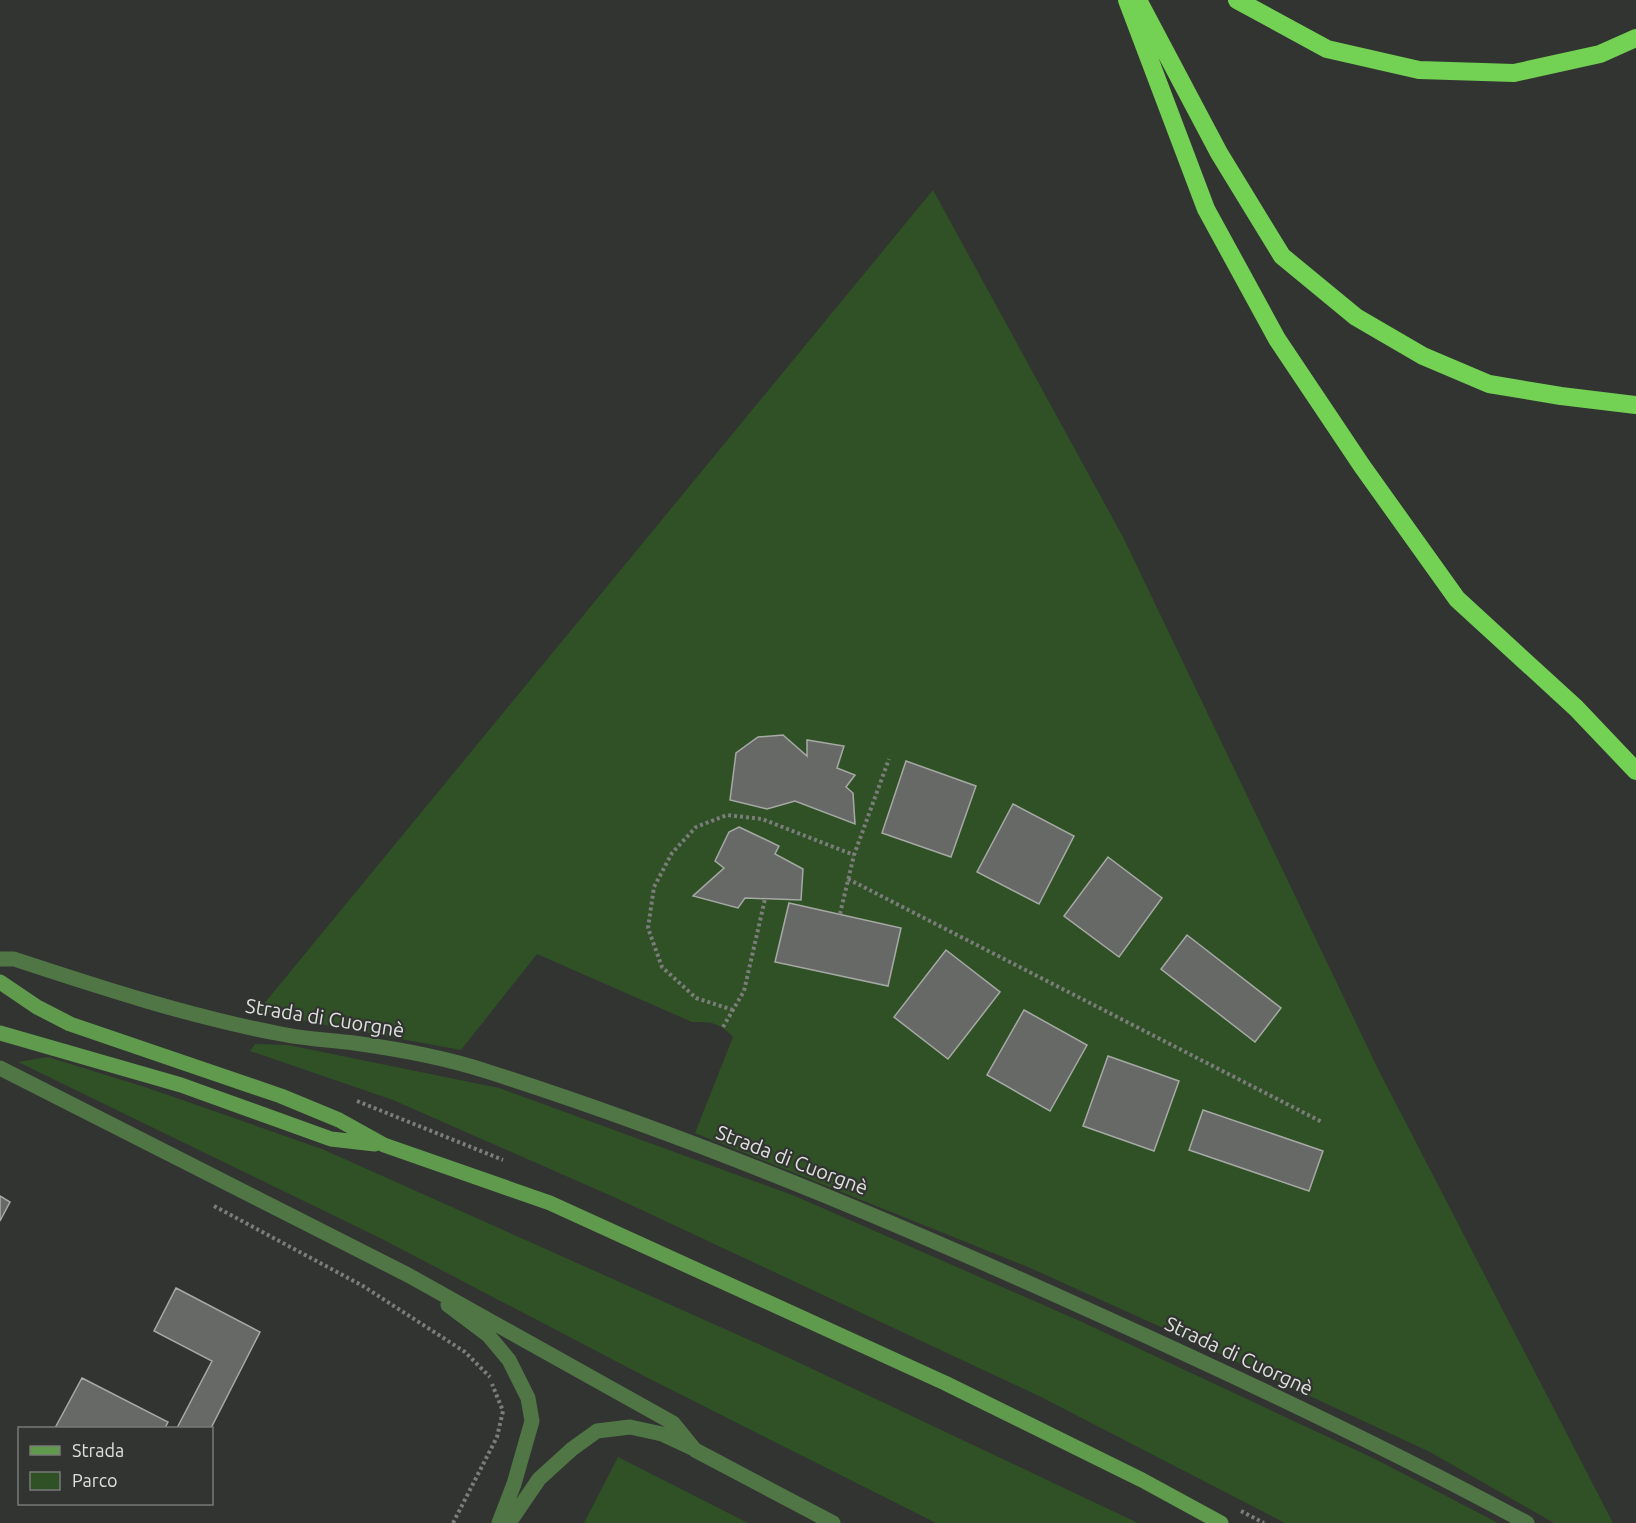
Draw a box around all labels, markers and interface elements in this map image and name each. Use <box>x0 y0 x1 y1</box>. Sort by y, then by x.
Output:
street label: Strada di Cuorgnè <box>244 994 406 1041</box>
street label: Strada di Cuorgnè <box>713 1120 871 1199</box>
street label: Strada di Cuorgnè <box>1162 1311 1317 1400</box>
legend <box>18 1427 213 1505</box>
text: Strada <box>72 1440 124 1460</box>
text: Parco <box>72 1470 118 1490</box>

